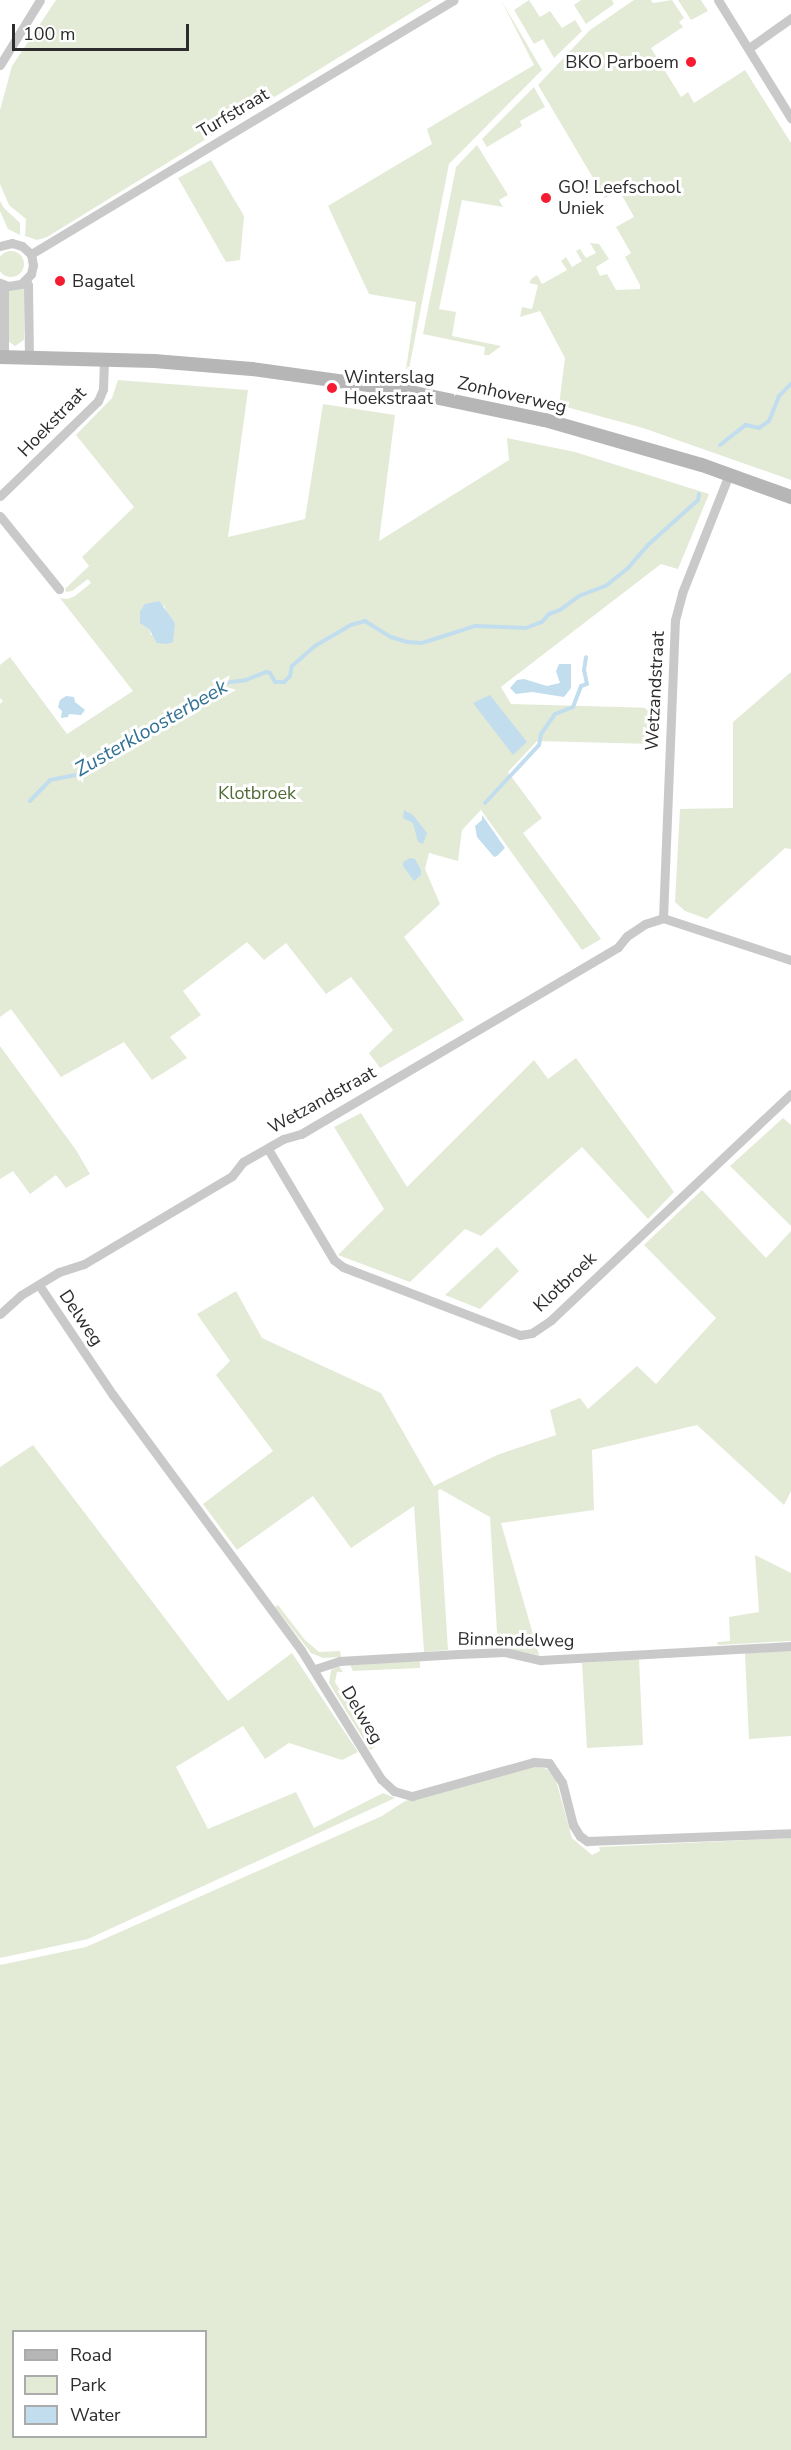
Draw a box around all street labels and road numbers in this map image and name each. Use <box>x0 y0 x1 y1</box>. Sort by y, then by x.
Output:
street label: Turfstraat <box>194 83 272 143</box>
street label: Zonhoverweg <box>455 372 569 418</box>
street label: Hoekstraat <box>13 383 91 461</box>
street label: Wetzandstraat <box>641 631 669 751</box>
street label: Wetzandstraat <box>264 1062 380 1138</box>
street label: Klotbroek <box>529 1247 601 1317</box>
street label: Delweg <box>54 1286 108 1350</box>
street label: Binnendelweg <box>457 1628 575 1652</box>
street label: Delweg <box>336 1682 388 1748</box>

